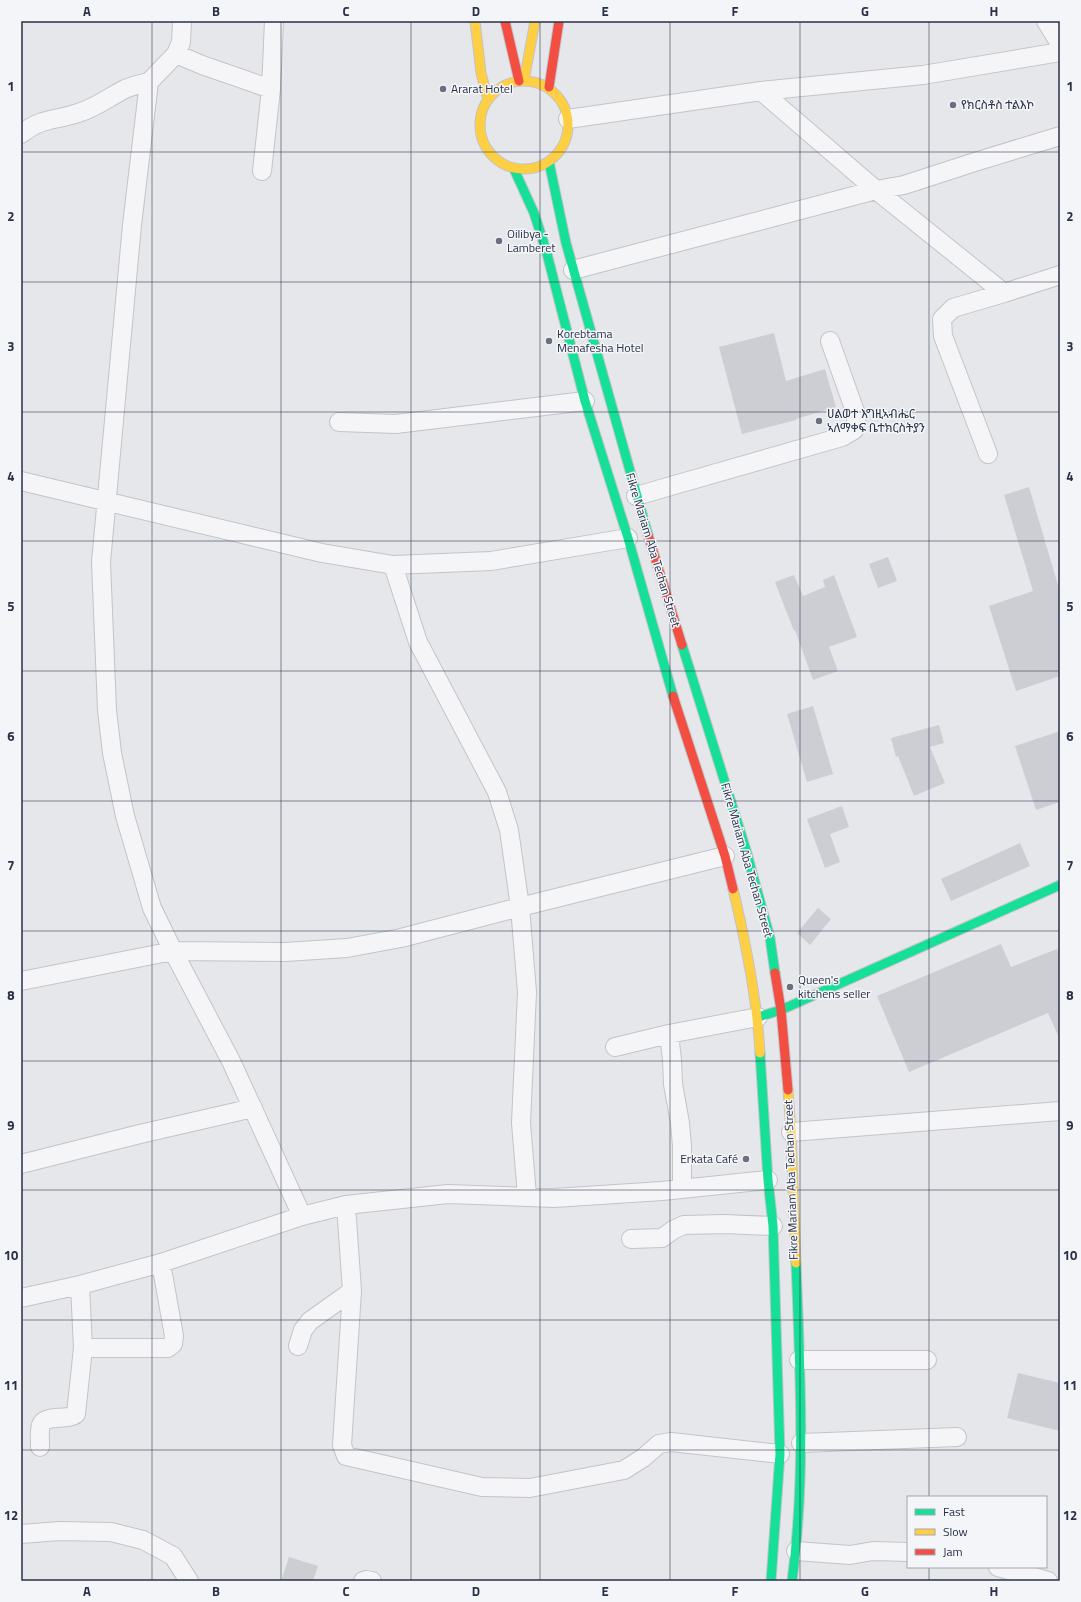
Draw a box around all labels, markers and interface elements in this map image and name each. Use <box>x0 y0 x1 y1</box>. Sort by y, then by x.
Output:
text: A <box>83 1 91 21</box>
text: B <box>212 1 220 21</box>
text: C <box>342 1 350 21</box>
text: D <box>472 1 480 21</box>
text: E <box>601 1 609 21</box>
text: F <box>732 1 739 21</box>
text: G <box>861 1 869 21</box>
text: H <box>990 1 998 21</box>
text: 1 <box>7 76 15 96</box>
text: 1 <box>1066 76 1074 96</box>
place label: Ararat Hotel <box>451 79 513 98</box>
marker: Ararat Hotel <box>438 84 448 94</box>
place label: የክርስቶስ ተልእኮ <box>961 95 1034 114</box>
marker: የክርስቶስ ተልእኮ <box>948 100 958 110</box>
text: 2 <box>7 206 15 226</box>
text: 2 <box>1066 206 1074 226</box>
place label: Oilibya - Lamberet <box>507 224 556 257</box>
marker: Oilibya - Lamberet <box>494 236 504 246</box>
place label: Korebtama Menafesha Hotel <box>557 324 644 357</box>
text: 3 <box>7 336 15 356</box>
marker: Korebtama Menafesha Hotel <box>544 336 554 346</box>
text: 3 <box>1066 336 1074 356</box>
place label: ሀልወተ እግዚኣብሔር ኣለማቀፍ ቤተክርስትያን <box>827 404 925 437</box>
marker: ሀልወተ እግዚኣብሔር ኣለማቀፍ ቤተክርስትያን <box>814 416 824 426</box>
text: 4 <box>7 466 15 486</box>
text: 4 <box>1066 466 1074 486</box>
street label: Fikre Mariam Aba Techan Street <box>621 471 686 630</box>
text: 5 <box>7 596 15 616</box>
text: 5 <box>1066 596 1074 616</box>
text: 6 <box>7 726 15 746</box>
text: 6 <box>1066 726 1074 746</box>
street label: Fikre Mariam Aba Techan Street <box>716 780 779 940</box>
text: 7 <box>7 855 15 875</box>
text: 7 <box>1066 855 1074 875</box>
place label: Queen's kitchens seller <box>798 970 870 1003</box>
marker: Queen's kitchens seller <box>785 982 795 992</box>
text: 8 <box>7 985 15 1005</box>
text: 8 <box>1066 985 1074 1005</box>
street label: Fikre Mariam Aba Techan Street <box>778 1099 803 1260</box>
text: 9 <box>7 1115 15 1135</box>
text: 9 <box>1066 1115 1074 1135</box>
place label: Erkata Café <box>680 1149 738 1168</box>
marker: Erkata Café <box>741 1154 751 1164</box>
text: 10 <box>4 1245 18 1265</box>
text: 10 <box>1063 1245 1077 1265</box>
text: 11 <box>4 1375 18 1395</box>
text: 11 <box>1063 1375 1077 1395</box>
legend <box>907 1496 1047 1568</box>
text: Fast <box>943 1502 966 1521</box>
text: 12 <box>4 1505 18 1525</box>
text: 12 <box>1063 1505 1077 1525</box>
text: Slow <box>943 1522 968 1541</box>
text: Jam <box>943 1542 963 1561</box>
text: A <box>83 1581 91 1601</box>
text: B <box>212 1581 220 1601</box>
text: C <box>342 1581 350 1601</box>
text: D <box>472 1581 480 1601</box>
text: E <box>601 1581 609 1601</box>
text: F <box>732 1581 739 1601</box>
text: G <box>861 1581 869 1601</box>
text: H <box>990 1581 998 1601</box>

